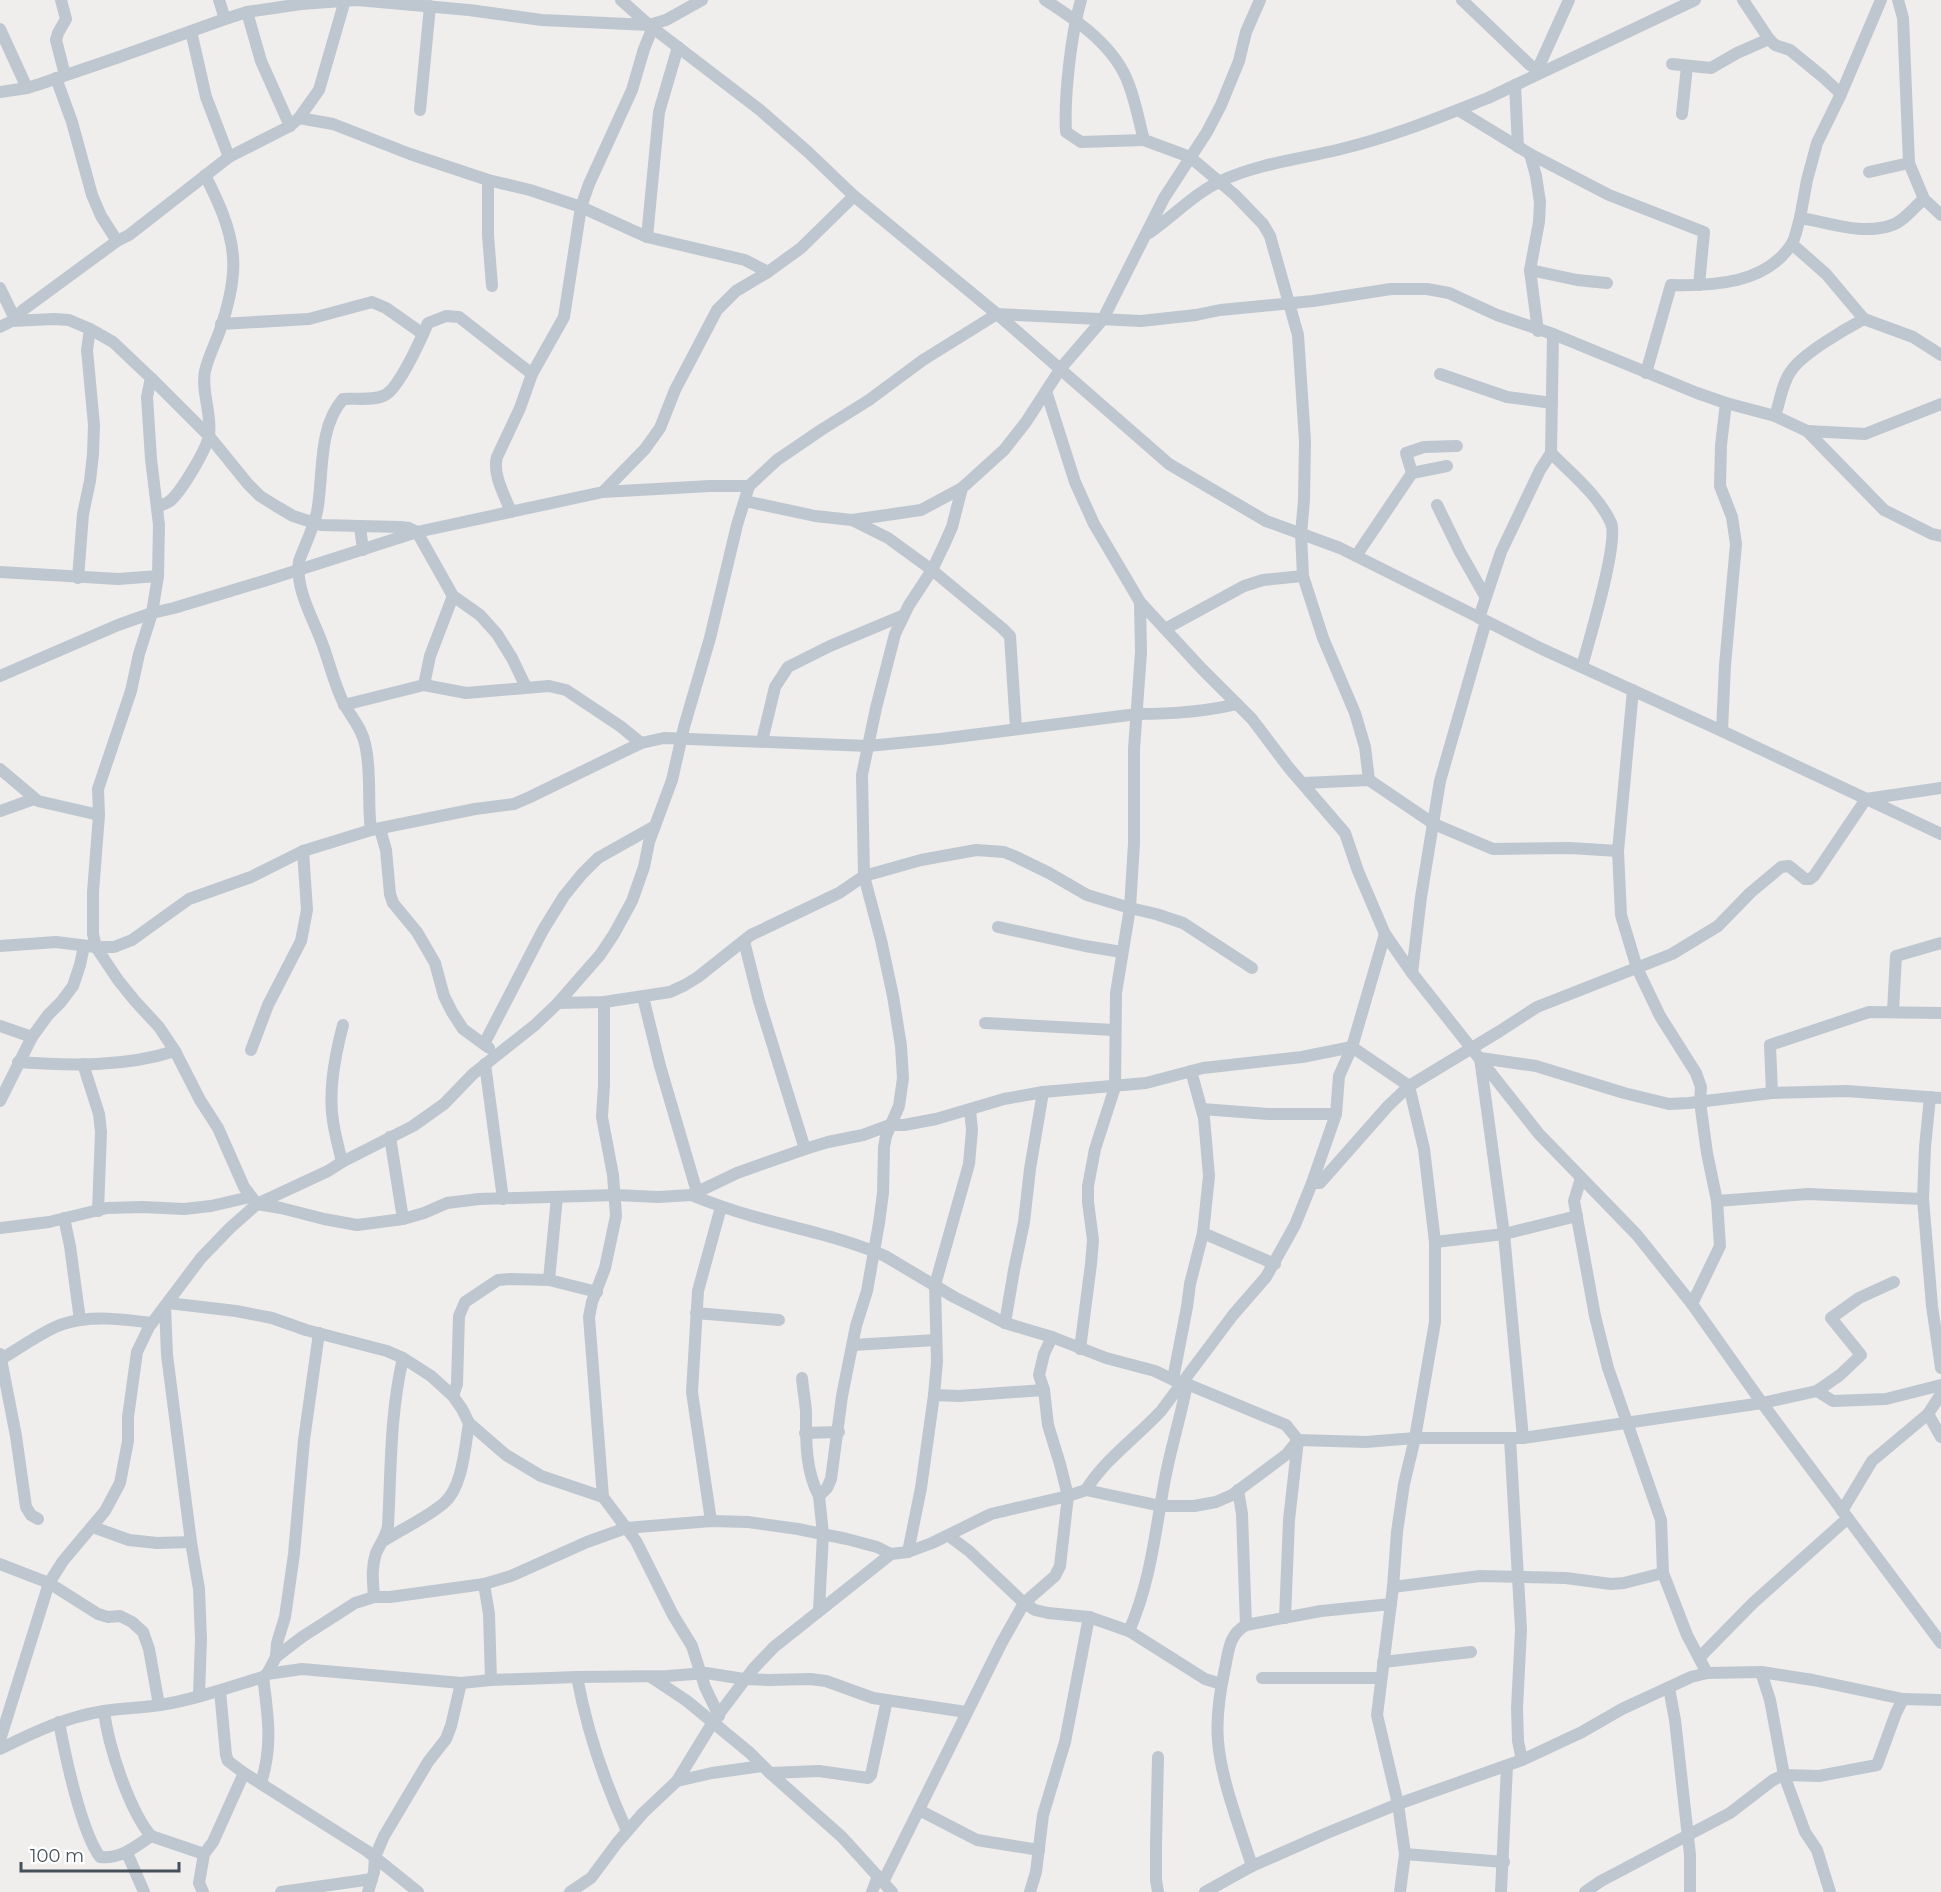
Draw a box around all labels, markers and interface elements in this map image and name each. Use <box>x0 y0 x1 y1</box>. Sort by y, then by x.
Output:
scale bar <box>21 1835 178 1873</box>
text: 100 m <box>30 1845 84 1867</box>

